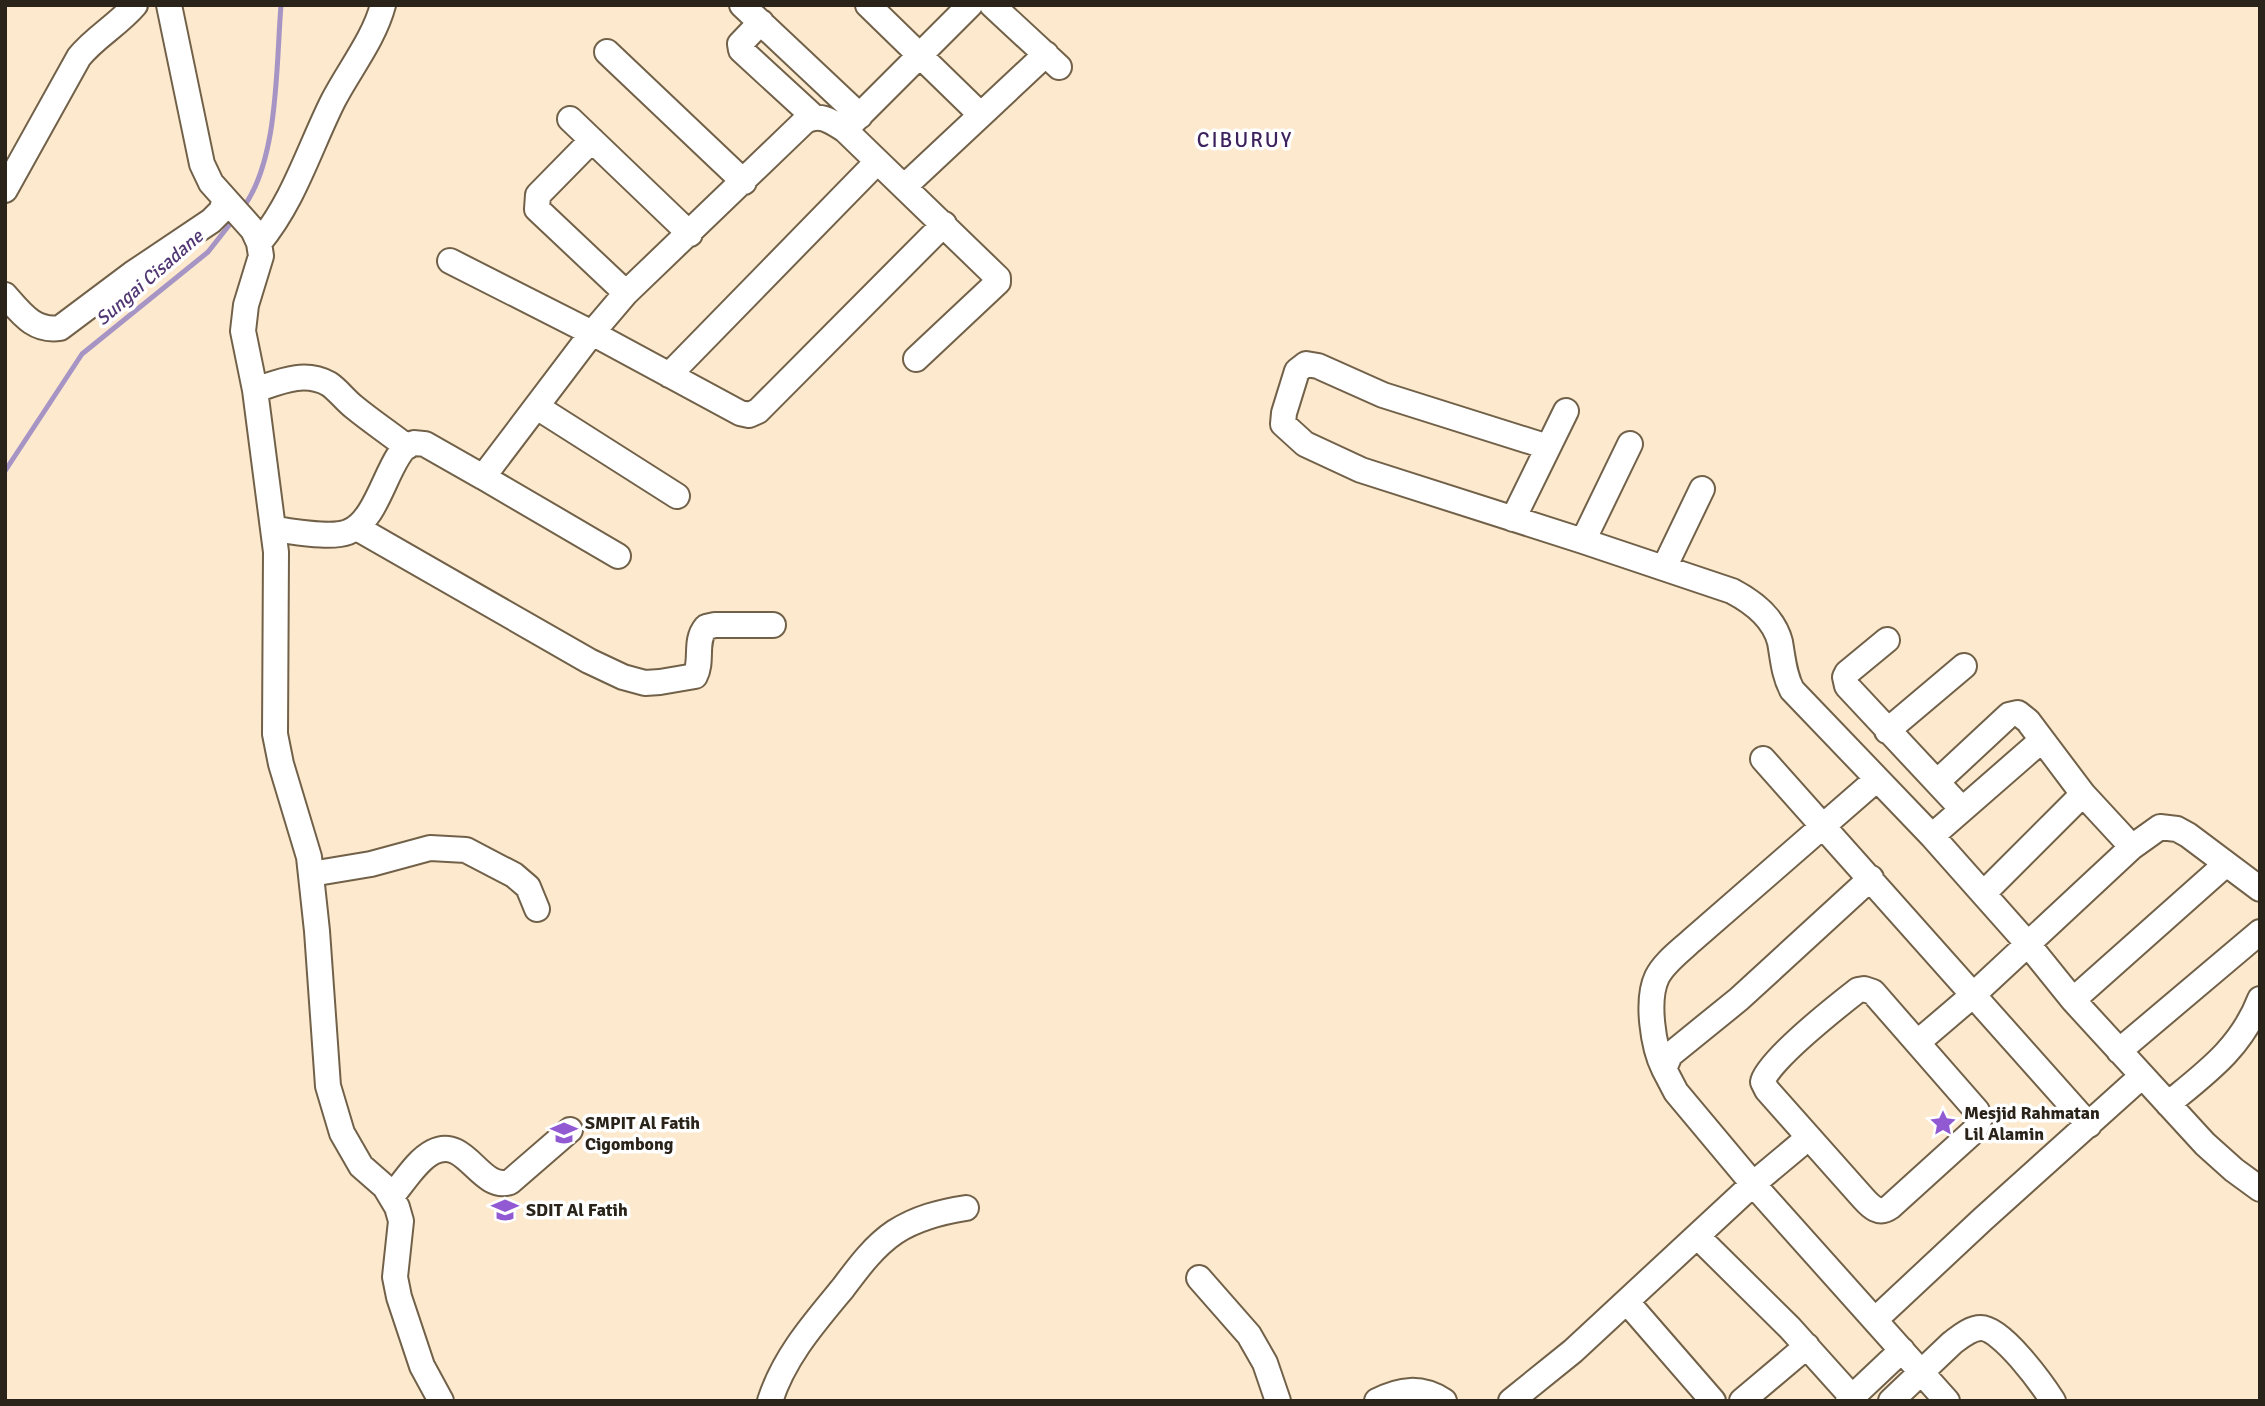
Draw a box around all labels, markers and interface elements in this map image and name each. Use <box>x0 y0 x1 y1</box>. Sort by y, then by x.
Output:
district label: CIBURUY <box>1197 127 1293 153</box>
water label: Sungai Cisadane <box>91 224 209 331</box>
place label: Mesjid Rahmatan Lil Alamin <box>1964 1102 2100 1145</box>
place icon: Mesjid Rahmatan Lil Alamin <box>1928 1108 1958 1138</box>
place label: SMPIT Al Fatih Cigombong <box>585 1112 700 1155</box>
school or university icon: SMPIT Al Fatih Cigombong <box>549 1118 579 1148</box>
school or university icon: SDIT Al Fatih <box>490 1195 520 1225</box>
place label: SDIT Al Fatih <box>526 1199 628 1221</box>

